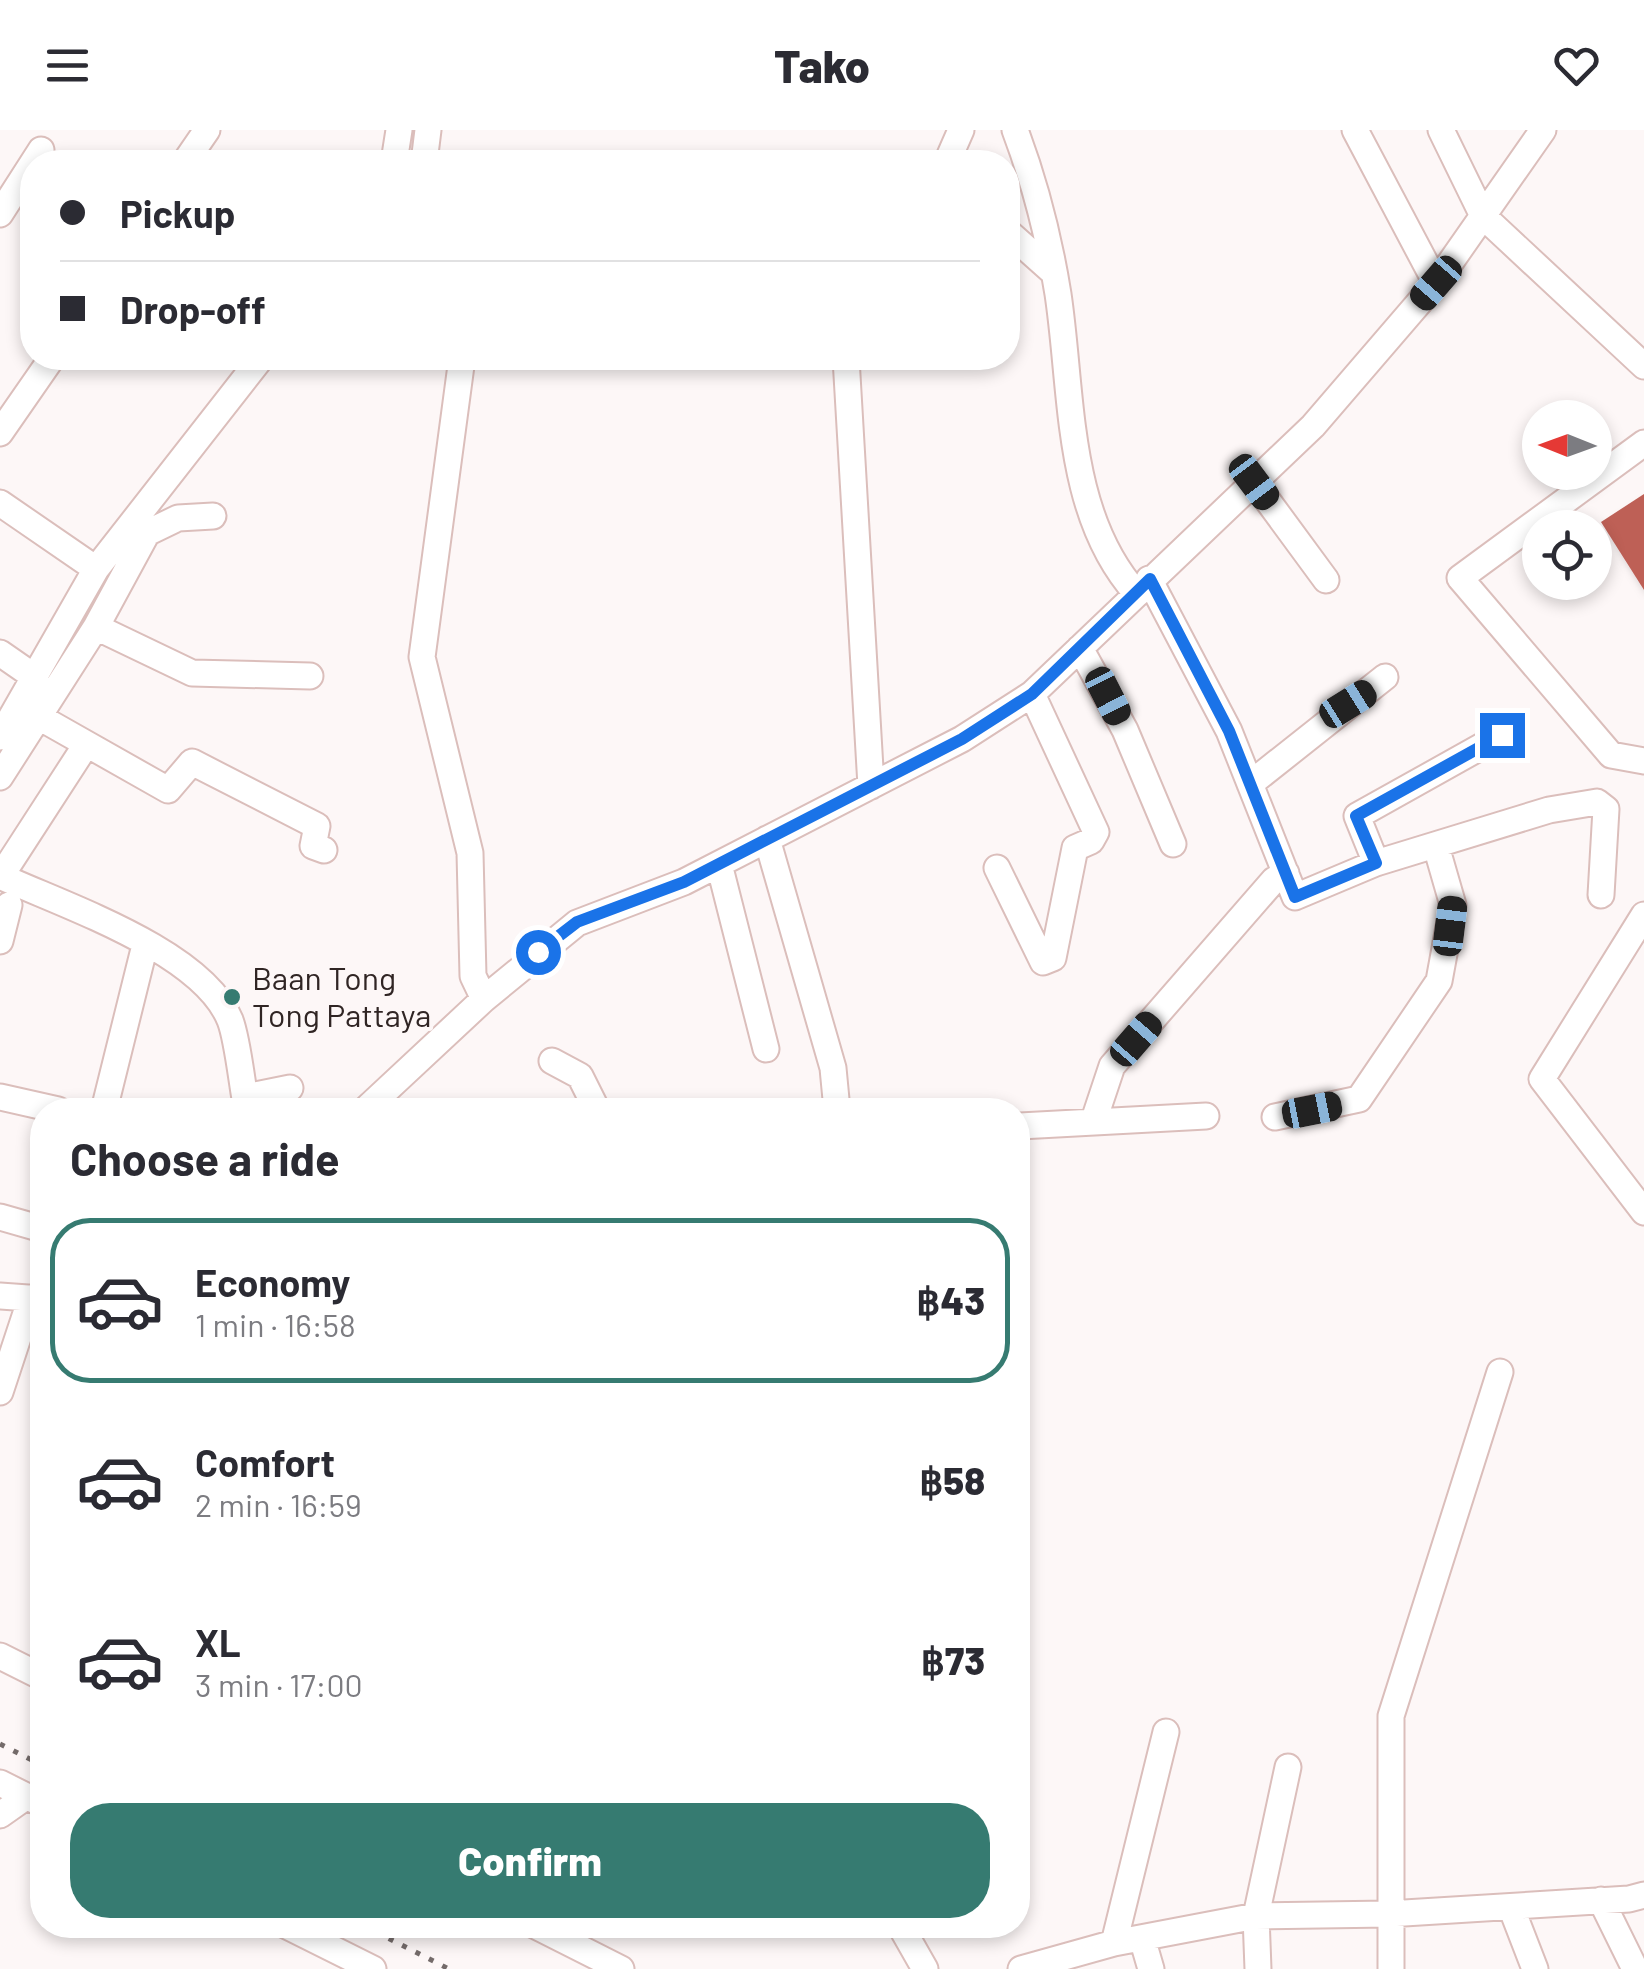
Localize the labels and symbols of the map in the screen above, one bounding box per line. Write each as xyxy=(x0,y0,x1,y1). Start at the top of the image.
car xyxy=(1405,251,1467,315)
north arrow xyxy=(1522,400,1612,490)
car xyxy=(1224,449,1284,515)
car xyxy=(1081,662,1135,730)
car xyxy=(1315,675,1381,733)
route end xyxy=(1480,713,1525,758)
car xyxy=(1431,894,1469,958)
route start xyxy=(516,930,561,975)
place label: Baan Tong Tong Pattaya xyxy=(252,958,431,1033)
marker: Baan Tong Tong Pattaya xyxy=(221,986,243,1008)
car xyxy=(1105,1007,1167,1071)
car xyxy=(1280,1090,1344,1130)

